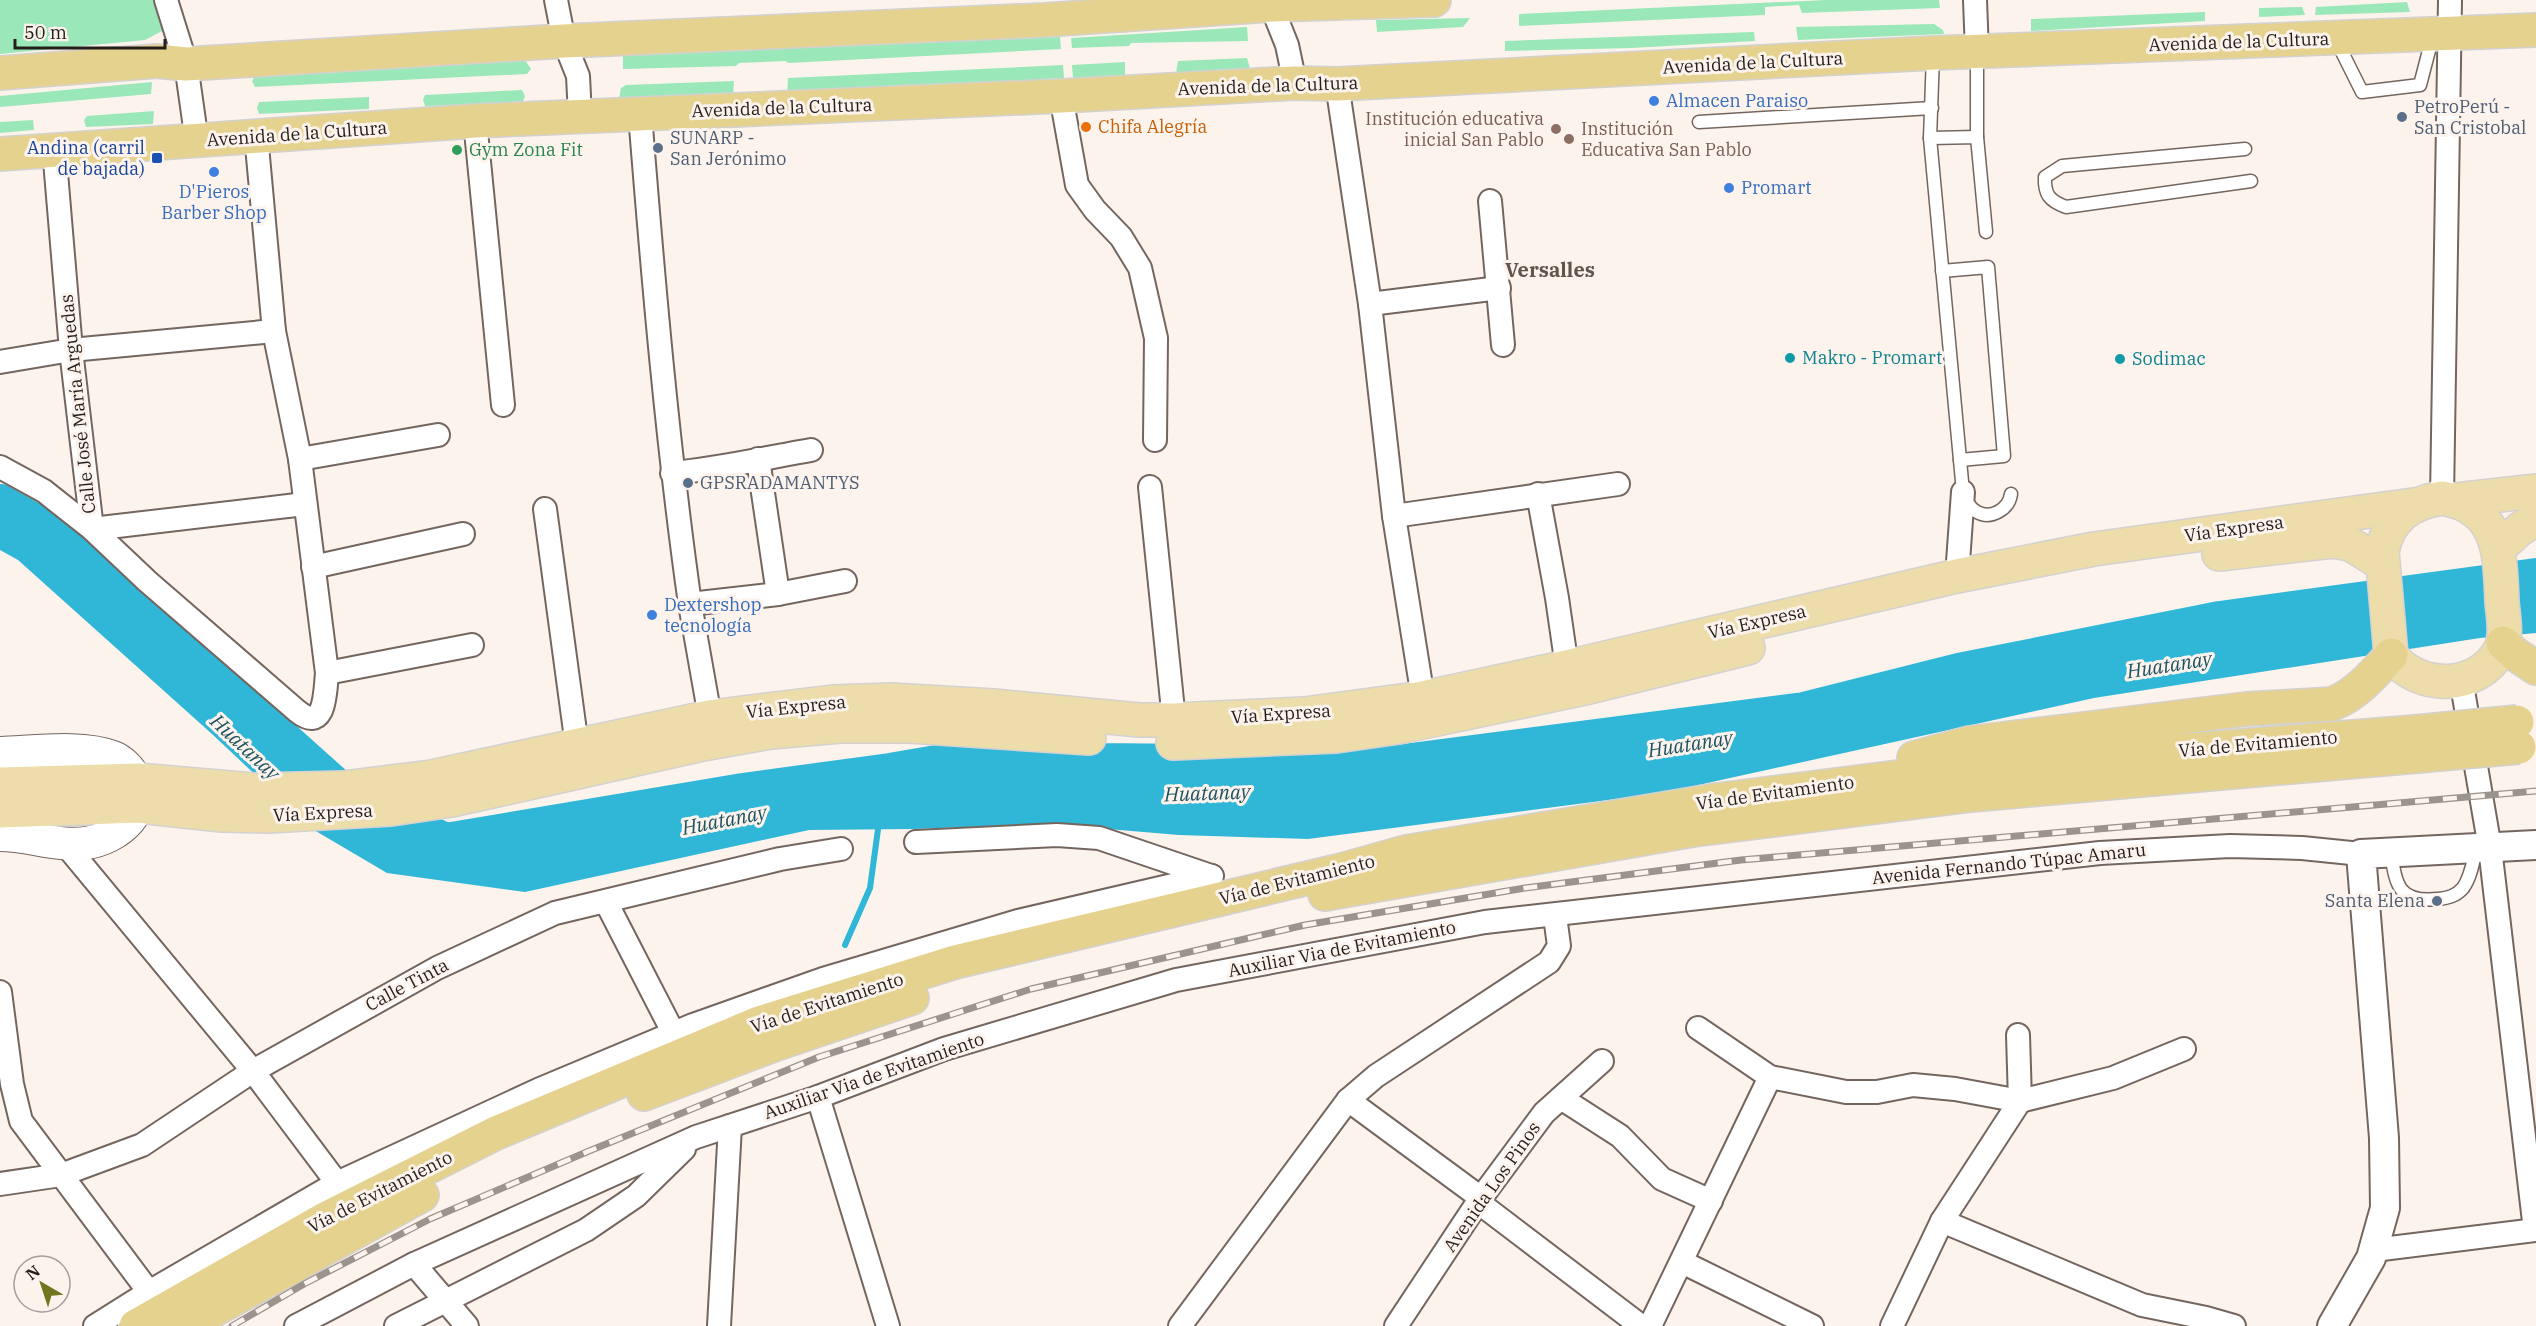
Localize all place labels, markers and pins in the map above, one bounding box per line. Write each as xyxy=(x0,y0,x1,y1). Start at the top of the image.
place label: Almacen Paraiso xyxy=(1666,89,1808,112)
marker: Almacen Paraiso xyxy=(1647,94,1661,108)
place label: PetroPerú - San Cristobal xyxy=(2414,95,2526,139)
place label: Institución educativa inicial San Pablo xyxy=(1365,107,1544,151)
marker: PetroPerú - San Cristobal xyxy=(2395,110,2409,124)
place label: Chifa Alegría xyxy=(1098,115,1207,138)
place label: Institución Educativa San Pablo xyxy=(1581,117,1752,161)
marker: Chifa Alegría xyxy=(1079,120,1093,134)
marker: Institución educativa inicial San Pablo xyxy=(1549,122,1563,136)
place label: SUNARP - San Jerónimo xyxy=(670,126,786,170)
marker: Institución Educativa San Pablo xyxy=(1562,132,1576,146)
place label: Andina (carril de bajada) xyxy=(27,136,145,180)
place label: Gym Zona Fit xyxy=(469,138,583,161)
marker: SUNARP - San Jerónimo xyxy=(651,141,665,155)
marker: Gym Zona Fit xyxy=(450,143,464,157)
marker: Andina (carril de bajada) xyxy=(150,151,164,165)
marker: D'Pieros Barber Shop xyxy=(207,165,221,179)
place label: Promart xyxy=(1741,176,1812,199)
place label: D'Pieros Barber Shop xyxy=(161,180,267,224)
marker: Promart xyxy=(1722,181,1736,195)
place label: Makro - Promart xyxy=(1802,346,1942,369)
place label: Sodimac xyxy=(2132,347,2206,370)
marker: Makro - Promart xyxy=(1783,351,1797,365)
marker: Sodimac xyxy=(2113,352,2127,366)
place label: GPSRADAMANTYS xyxy=(700,471,860,494)
marker: GPSRADAMANTYS xyxy=(681,476,695,490)
place label: Dextershop tecnología xyxy=(664,593,761,637)
marker: Dextershop tecnología xyxy=(645,608,659,622)
place label: Santa Elena xyxy=(2325,889,2425,912)
marker: Santa Elena xyxy=(2430,894,2444,908)

